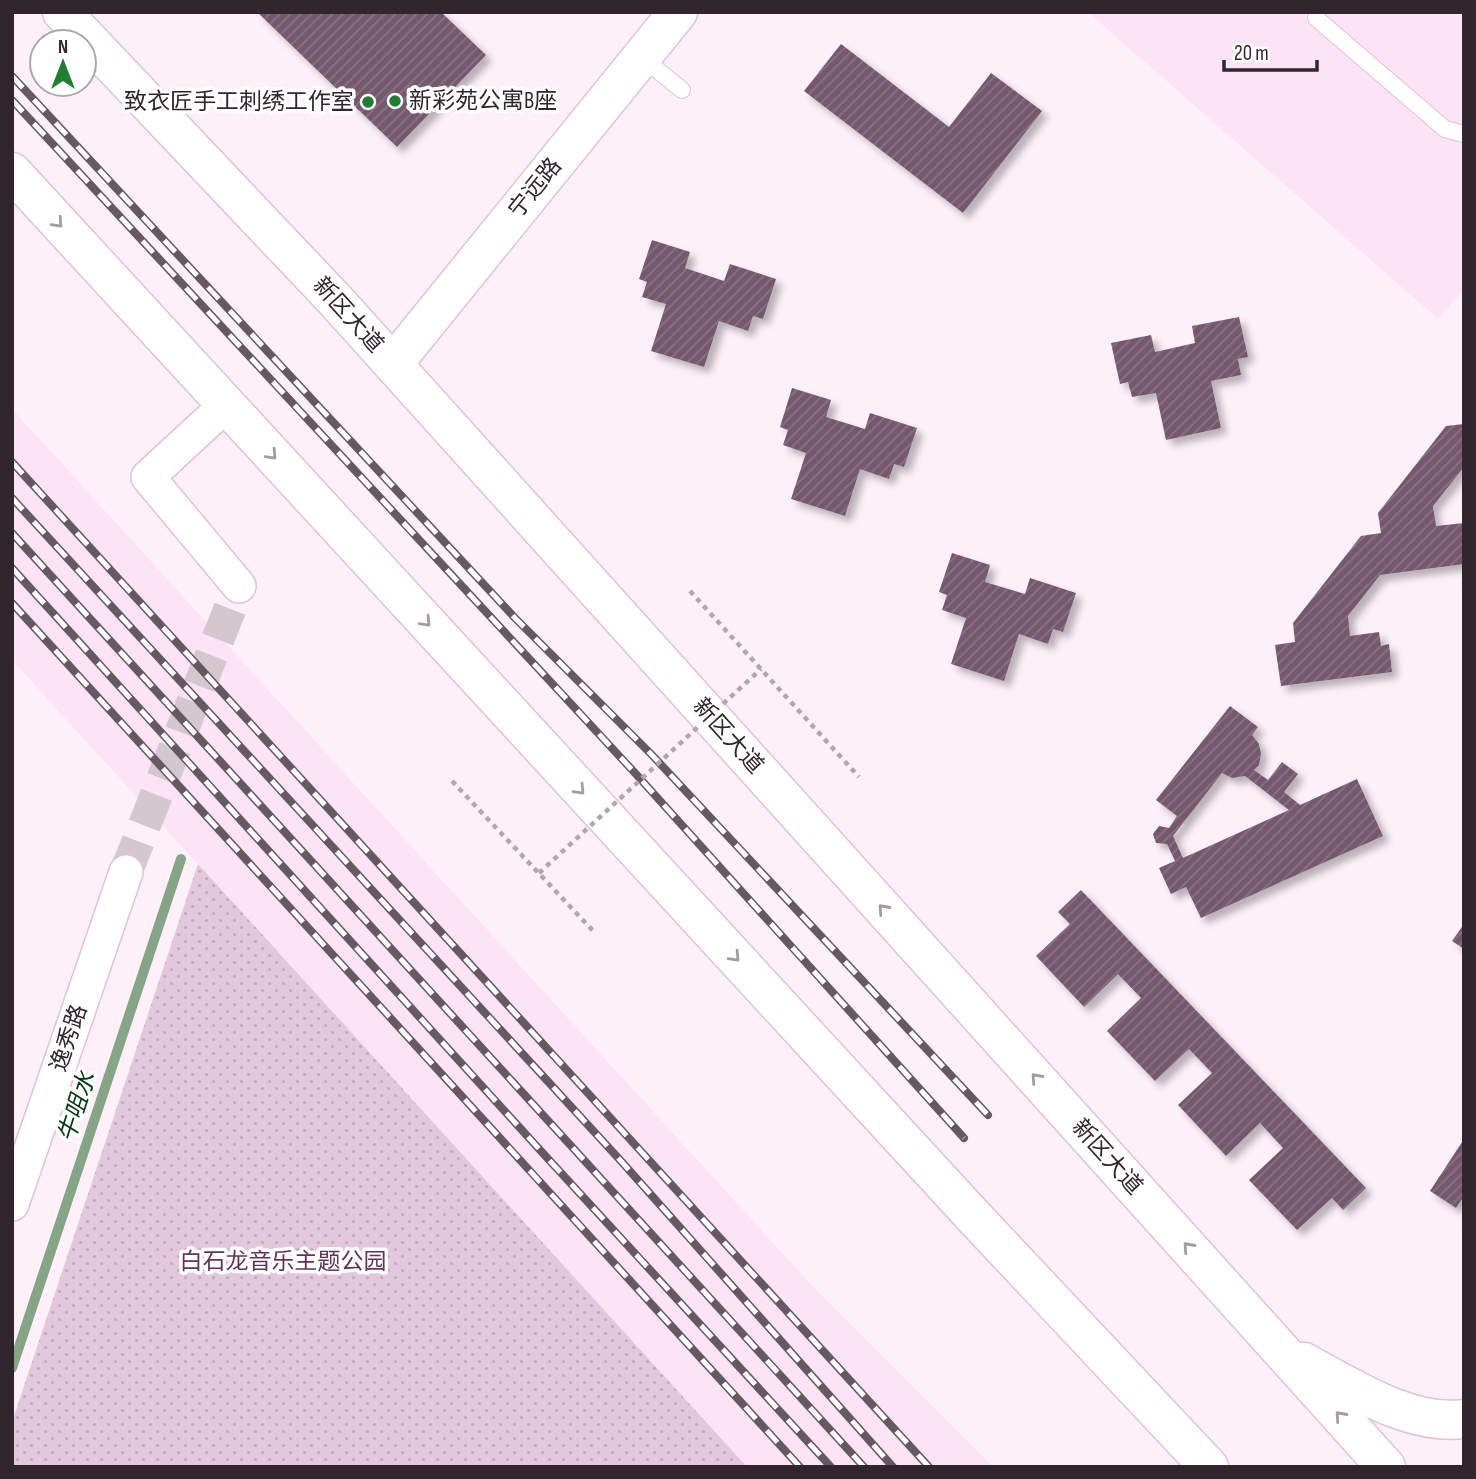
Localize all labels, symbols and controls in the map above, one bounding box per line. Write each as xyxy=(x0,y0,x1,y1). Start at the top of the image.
north arrow xyxy=(28,28,98,98)
scale bar xyxy=(1224,28,1317,72)
text: N xyxy=(58,36,68,59)
text: 20 m xyxy=(1234,41,1269,66)
place label: 新彩苑公寓B座 xyxy=(409,87,557,115)
place label: 致衣匠手工刺绣工作室 xyxy=(124,88,354,116)
marker: 新彩苑公寓B座 xyxy=(387,93,403,109)
marker: 致衣匠手工刺绣工作室 xyxy=(360,94,376,110)
street label: 宁远路 xyxy=(502,152,568,224)
one-way arrow xyxy=(50,215,63,228)
street label: 新区大道 xyxy=(307,271,389,359)
one-way arrow xyxy=(264,447,276,460)
one-way arrow xyxy=(418,614,430,627)
street label: 新区大道 xyxy=(687,692,769,780)
one-way arrow xyxy=(572,782,585,795)
one-way arrow xyxy=(879,904,892,917)
one-way arrow xyxy=(726,949,739,962)
street label: 逸秀路 xyxy=(45,1001,93,1075)
water label: 牛咀水 xyxy=(52,1067,102,1146)
one-way arrow xyxy=(1032,1073,1044,1086)
street label: 新区大道 xyxy=(1066,1113,1148,1201)
one-way arrow xyxy=(1184,1242,1196,1255)
park label: 白石龙音乐主题公园 xyxy=(180,1248,387,1276)
one-way arrow xyxy=(1336,1411,1348,1424)

